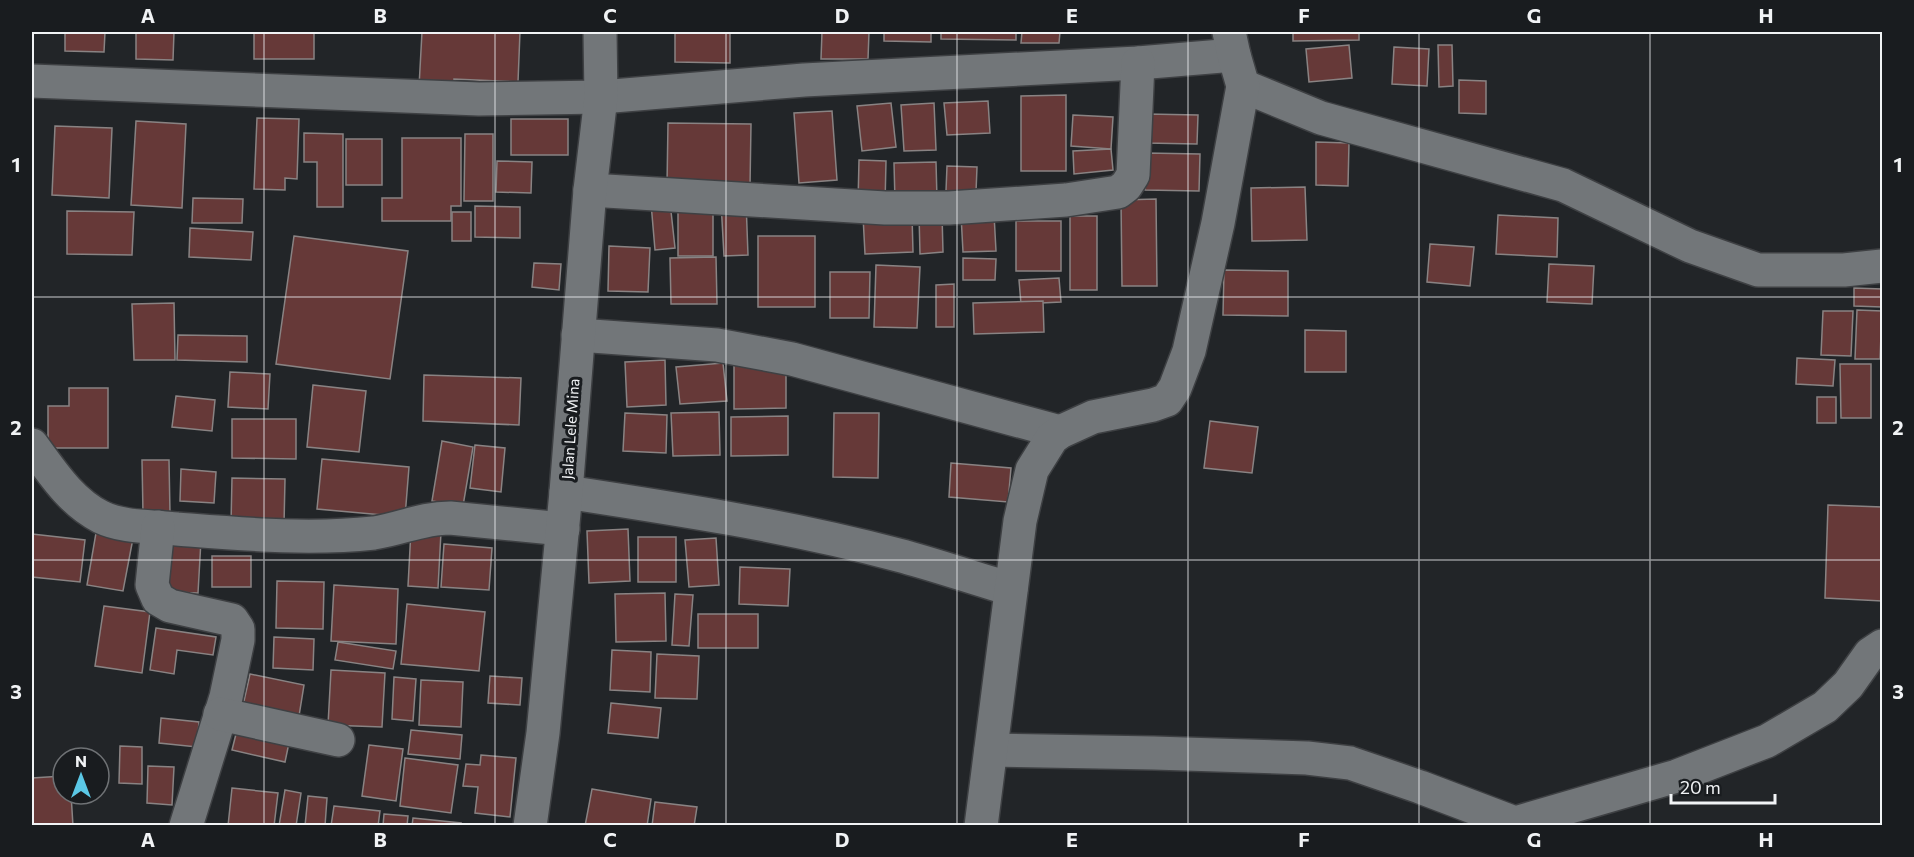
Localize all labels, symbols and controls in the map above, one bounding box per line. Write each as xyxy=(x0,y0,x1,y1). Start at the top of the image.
text: A xyxy=(141,3,155,27)
text: B xyxy=(373,3,387,27)
text: C xyxy=(603,3,617,27)
text: D xyxy=(835,3,849,27)
text: E xyxy=(1066,3,1078,27)
text: F xyxy=(1298,3,1310,27)
text: G xyxy=(1527,3,1541,27)
text: H xyxy=(1759,3,1774,27)
text: 1 xyxy=(11,152,21,176)
text: 1 xyxy=(1893,152,1903,176)
street label: Jalan Lele Mina xyxy=(557,378,583,480)
text: 2 xyxy=(10,415,22,439)
text: 2 xyxy=(1892,415,1904,439)
text: 3 xyxy=(10,679,22,703)
text: 3 xyxy=(1892,679,1904,703)
north arrow xyxy=(51,746,111,806)
text: N xyxy=(75,751,87,770)
scale bar xyxy=(1671,767,1774,805)
text: 20 m xyxy=(1680,776,1721,798)
text: A xyxy=(141,827,155,851)
text: B xyxy=(373,827,387,851)
text: C xyxy=(603,827,617,851)
text: D xyxy=(835,827,849,851)
text: E xyxy=(1066,827,1078,851)
text: F xyxy=(1298,827,1310,851)
text: G xyxy=(1527,827,1541,851)
text: H xyxy=(1759,827,1774,851)

